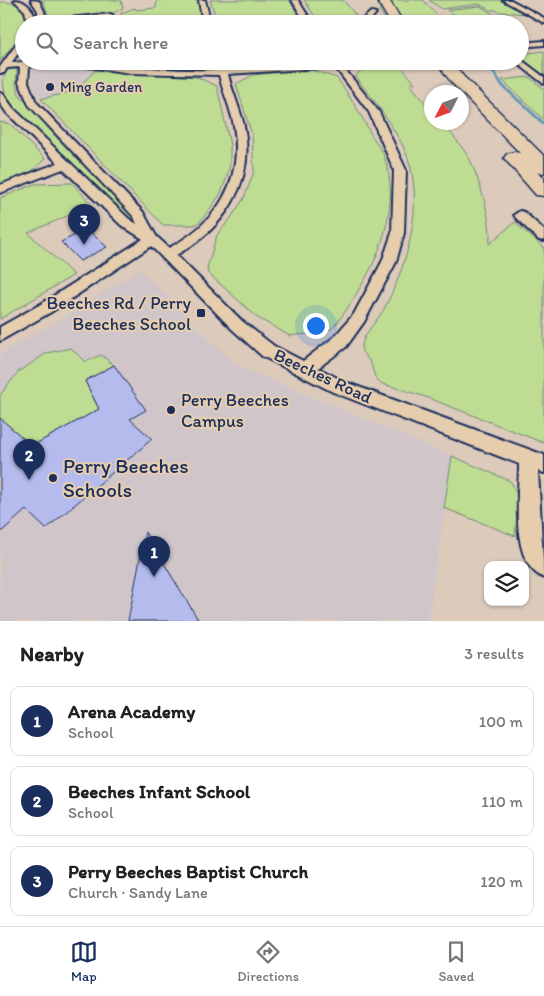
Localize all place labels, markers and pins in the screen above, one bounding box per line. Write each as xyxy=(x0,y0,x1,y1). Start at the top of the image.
place label: Ming Garden xyxy=(60,78,142,96)
marker: Ming Garden xyxy=(44,81,56,93)
pin: 3 xyxy=(68,204,100,245)
place label: Beeches Rd / Perry Beeches School xyxy=(47,292,191,335)
marker: Beeches Rd / Perry Beeches School xyxy=(195,307,207,319)
place label: Perry Beeches Campus xyxy=(181,389,289,432)
marker: Perry Beeches Campus xyxy=(165,404,177,416)
pin: 2 xyxy=(13,439,45,480)
place label: Perry Beeches Schools xyxy=(63,453,189,502)
marker: Perry Beeches Schools xyxy=(47,472,59,484)
pin: 1 xyxy=(138,536,170,577)

